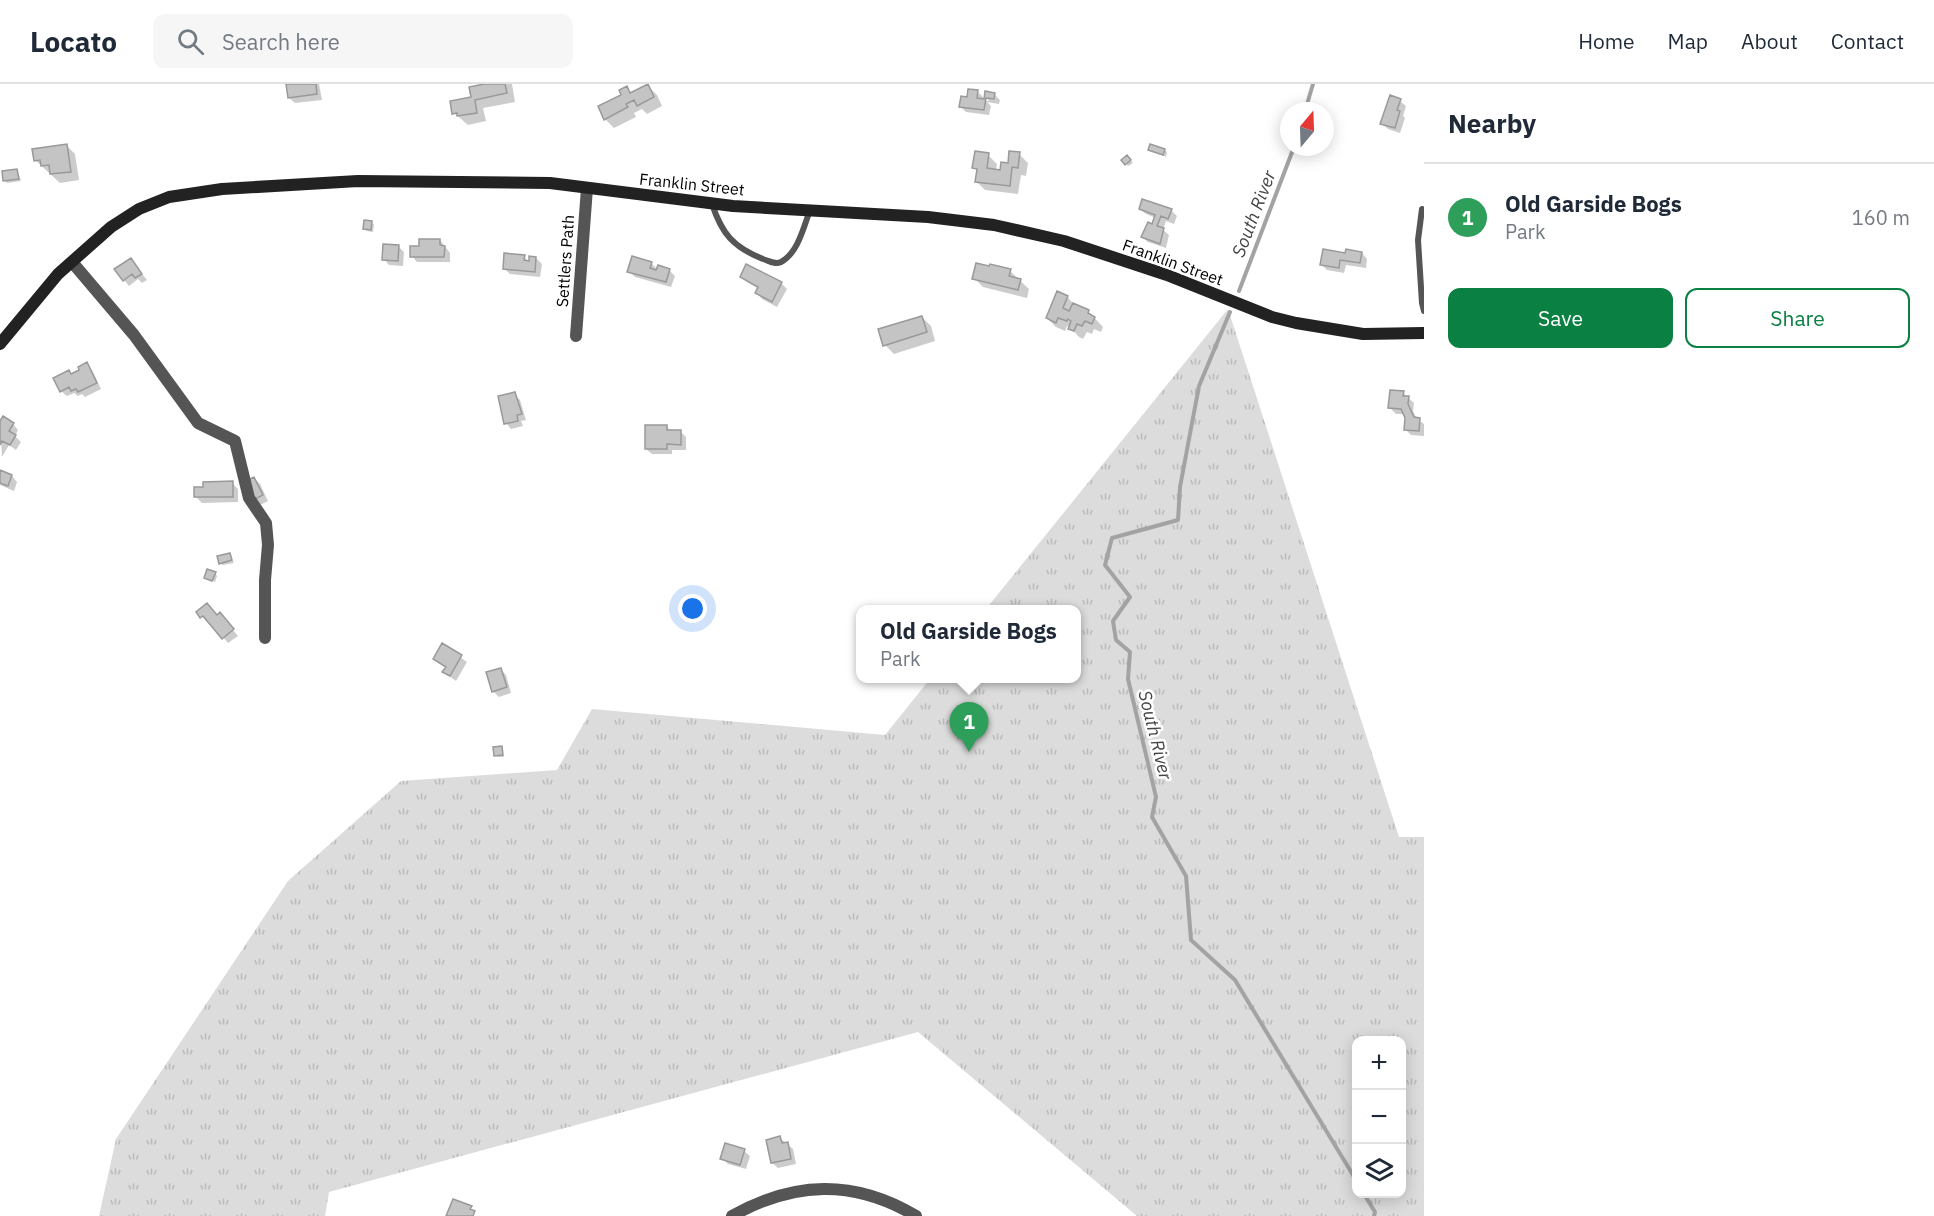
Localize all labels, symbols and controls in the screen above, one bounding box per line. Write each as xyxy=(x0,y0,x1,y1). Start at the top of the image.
search box xyxy=(153,14,573,68)
text: Locato xyxy=(30,23,117,60)
icon: search xyxy=(174,25,207,58)
text: Search here xyxy=(222,27,340,56)
text: Home xyxy=(1578,27,1635,55)
text: Map xyxy=(1668,27,1708,55)
text: About xyxy=(1741,27,1798,55)
text: Contact xyxy=(1831,27,1904,55)
north arrow xyxy=(1280,102,1334,156)
text: Nearby xyxy=(1448,106,1536,140)
water label: South River xyxy=(1227,167,1281,260)
street label: Franklin Street xyxy=(638,169,746,199)
text: Old Garside Bogs xyxy=(1505,189,1682,218)
text: 1 xyxy=(1462,204,1474,231)
text: 160 m xyxy=(1852,204,1910,231)
street label: Settlers Path xyxy=(552,214,578,308)
text: Park xyxy=(1505,218,1545,245)
street label: Franklin Street xyxy=(1120,235,1226,289)
button: Save xyxy=(1448,288,1673,348)
button: Share xyxy=(1685,288,1910,348)
your location xyxy=(678,594,707,623)
popup xyxy=(856,605,1081,683)
text: Old Garside Bogs xyxy=(880,616,1057,645)
text: Park xyxy=(880,645,921,672)
water label: South River xyxy=(1133,688,1178,782)
pin: 1 xyxy=(950,702,988,752)
map controls xyxy=(1352,1036,1406,1198)
button: + xyxy=(1352,1036,1406,1090)
button: − xyxy=(1352,1090,1406,1144)
button: layers xyxy=(1352,1144,1406,1198)

